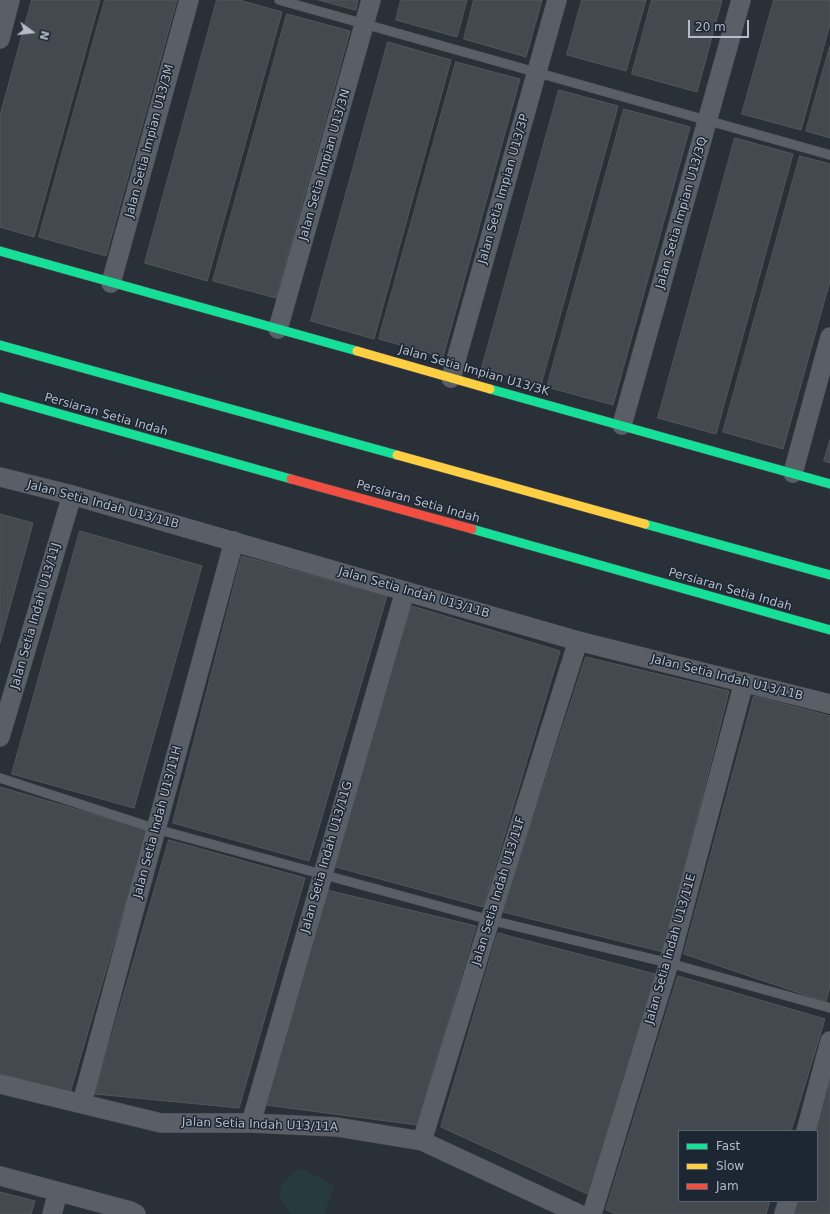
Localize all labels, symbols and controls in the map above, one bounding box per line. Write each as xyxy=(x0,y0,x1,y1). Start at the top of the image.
north arrow xyxy=(12,12,52,52)
scale bar xyxy=(690,12,751,38)
text: 20 m xyxy=(695,20,726,34)
text: N xyxy=(37,29,52,41)
street label: Jalan Setia Impian U13/3M xyxy=(123,63,177,219)
street label: Jalan Setia Impian U13/3N xyxy=(296,88,354,242)
street label: Jalan Setia Impian U13/3P xyxy=(476,112,532,266)
street label: Jalan Setia Impian U13/3Q xyxy=(653,135,711,291)
street label: Jalan Setia Impian U13/3K xyxy=(397,343,551,399)
street label: Persiaran Setia Indah xyxy=(43,390,169,440)
street label: Persiaran Setia Indah xyxy=(355,477,481,527)
street label: Jalan Setia Indah U13/11B xyxy=(26,478,180,532)
street label: Jalan Setia Indah U13/11J xyxy=(8,541,64,691)
street label: Jalan Setia Indah U13/11B xyxy=(337,565,491,621)
street label: Persiaran Setia Indah xyxy=(667,565,793,615)
street label: Jalan Setia Indah U13/11B xyxy=(649,652,805,704)
street label: Jalan Setia Indah U13/11H xyxy=(131,744,185,900)
street label: Jalan Setia Indah U13/11G xyxy=(298,779,356,935)
street label: Jalan Setia Indah U13/11F xyxy=(469,815,529,967)
street label: Jalan Setia Indah U13/11E xyxy=(643,872,699,1026)
street label: Jalan Setia Indah U13/11A xyxy=(182,1115,338,1135)
legend xyxy=(678,1130,818,1202)
text: Fast xyxy=(716,1139,740,1153)
text: Slow xyxy=(716,1159,744,1173)
text: Jam xyxy=(716,1179,739,1193)

